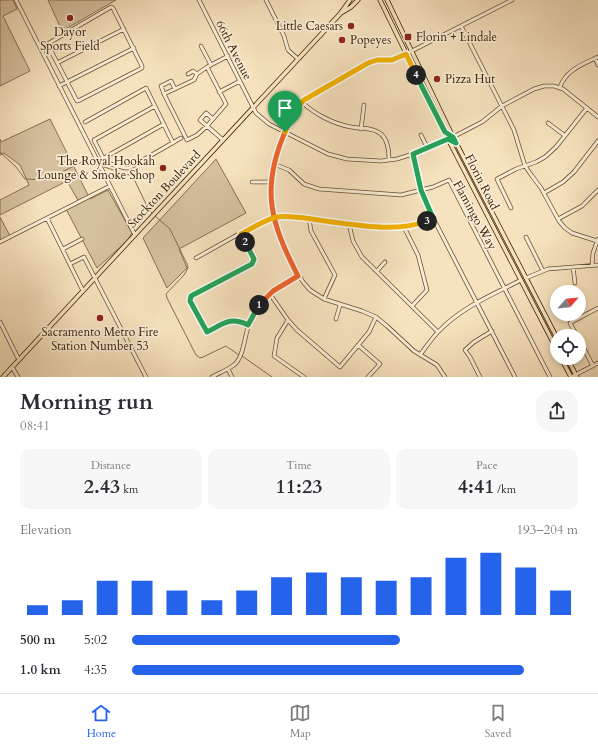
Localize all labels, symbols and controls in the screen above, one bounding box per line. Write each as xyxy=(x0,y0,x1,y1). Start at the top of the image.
marker: Dayor Sports Field xyxy=(65,13,75,23)
street label: 66th Avenue xyxy=(212,17,256,83)
place label: Little Caesars xyxy=(276,18,343,34)
marker: Little Caesars xyxy=(346,21,356,31)
place label: Dayor Sports Field xyxy=(40,24,100,54)
place label: Florin + Lindale xyxy=(416,29,497,45)
place label: Popeyes xyxy=(350,32,391,48)
marker: Florin + Lindale xyxy=(403,32,413,42)
marker: Popeyes xyxy=(337,35,347,45)
pin: 4 xyxy=(406,65,426,85)
text: 4 xyxy=(413,67,419,82)
place label: Pizza Hut xyxy=(445,71,495,87)
marker: Pizza Hut xyxy=(432,74,442,84)
pin xyxy=(268,91,302,132)
icon: arrive xyxy=(274,97,296,119)
street label: Stockton Boulevard xyxy=(124,146,204,231)
street label: Florin Road xyxy=(461,151,503,213)
place label: The Royal Hookah Lounge & Smoke Shop xyxy=(37,153,155,183)
marker: The Royal Hookah Lounge & Smoke Shop xyxy=(158,163,168,173)
street label: Flamingo Way xyxy=(449,178,501,253)
pin: 3 xyxy=(417,211,437,231)
text: 3 xyxy=(424,213,430,228)
pin: 2 xyxy=(235,232,255,252)
text: 2 xyxy=(242,234,248,249)
north arrow xyxy=(550,285,586,321)
map controls xyxy=(550,285,586,365)
pin: 1 xyxy=(249,295,269,315)
text: 1 xyxy=(256,297,262,312)
marker: Sacramento Metro Fire Station Number 53 xyxy=(95,313,105,323)
place label: Sacramento Metro Fire Station Number 53 xyxy=(42,324,158,354)
button: locate xyxy=(550,329,586,365)
text: Morning run xyxy=(20,387,153,417)
button: share xyxy=(536,390,578,432)
text: 08:41 xyxy=(20,417,50,435)
text: Distance xyxy=(91,458,131,473)
text: Time xyxy=(286,458,312,473)
text: Pace xyxy=(476,458,498,473)
text: 2.43 xyxy=(84,473,120,500)
text: 11:23 xyxy=(276,473,322,500)
text: 4:41 xyxy=(458,473,494,500)
text: km xyxy=(120,482,138,497)
text: /km xyxy=(494,482,516,497)
text: Elevation xyxy=(20,521,72,539)
text: 193–204 m xyxy=(516,521,578,539)
text: 500 m xyxy=(20,631,55,649)
text: 5:02 xyxy=(84,631,107,649)
text: 1.0 km xyxy=(20,661,61,679)
text: 4:35 xyxy=(84,661,107,679)
tab: Home xyxy=(87,702,116,741)
tab: Map xyxy=(289,702,311,741)
tab: Saved xyxy=(485,702,511,741)

